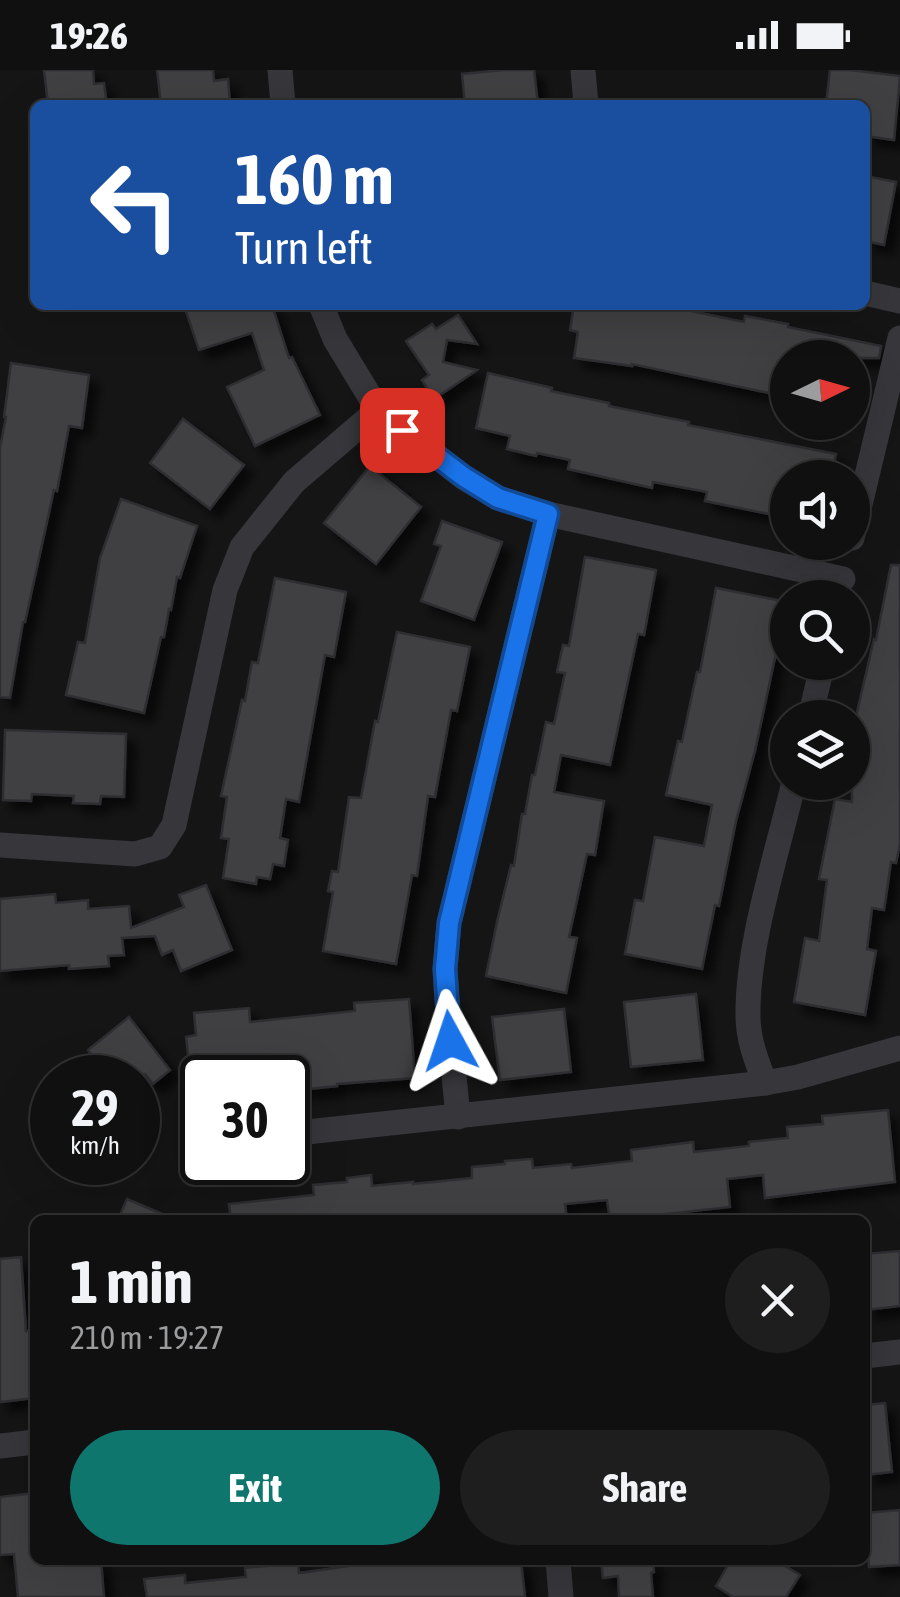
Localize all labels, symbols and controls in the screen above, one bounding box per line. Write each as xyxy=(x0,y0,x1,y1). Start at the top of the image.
text: 19:26 xyxy=(50,14,128,57)
text: 160 m xyxy=(235,139,394,219)
icon: left xyxy=(70,140,200,270)
text: Turn left xyxy=(235,222,373,274)
north arrow xyxy=(770,340,870,440)
map controls xyxy=(770,340,870,800)
pin xyxy=(360,388,445,473)
icon: arrive xyxy=(375,403,430,458)
button: sound xyxy=(770,460,870,560)
button: search xyxy=(770,580,870,680)
button: layers xyxy=(770,700,870,800)
position arrow xyxy=(398,989,502,1093)
speed limit sign: 30 xyxy=(180,1055,310,1185)
text: 29 xyxy=(71,1079,118,1137)
text: km/h xyxy=(70,1131,120,1159)
text: 1 min xyxy=(70,1247,193,1316)
button: close xyxy=(725,1248,830,1353)
text: 210 m · 19:27 xyxy=(70,1319,224,1356)
button: Exit xyxy=(70,1430,440,1545)
button: Share xyxy=(460,1430,830,1545)

